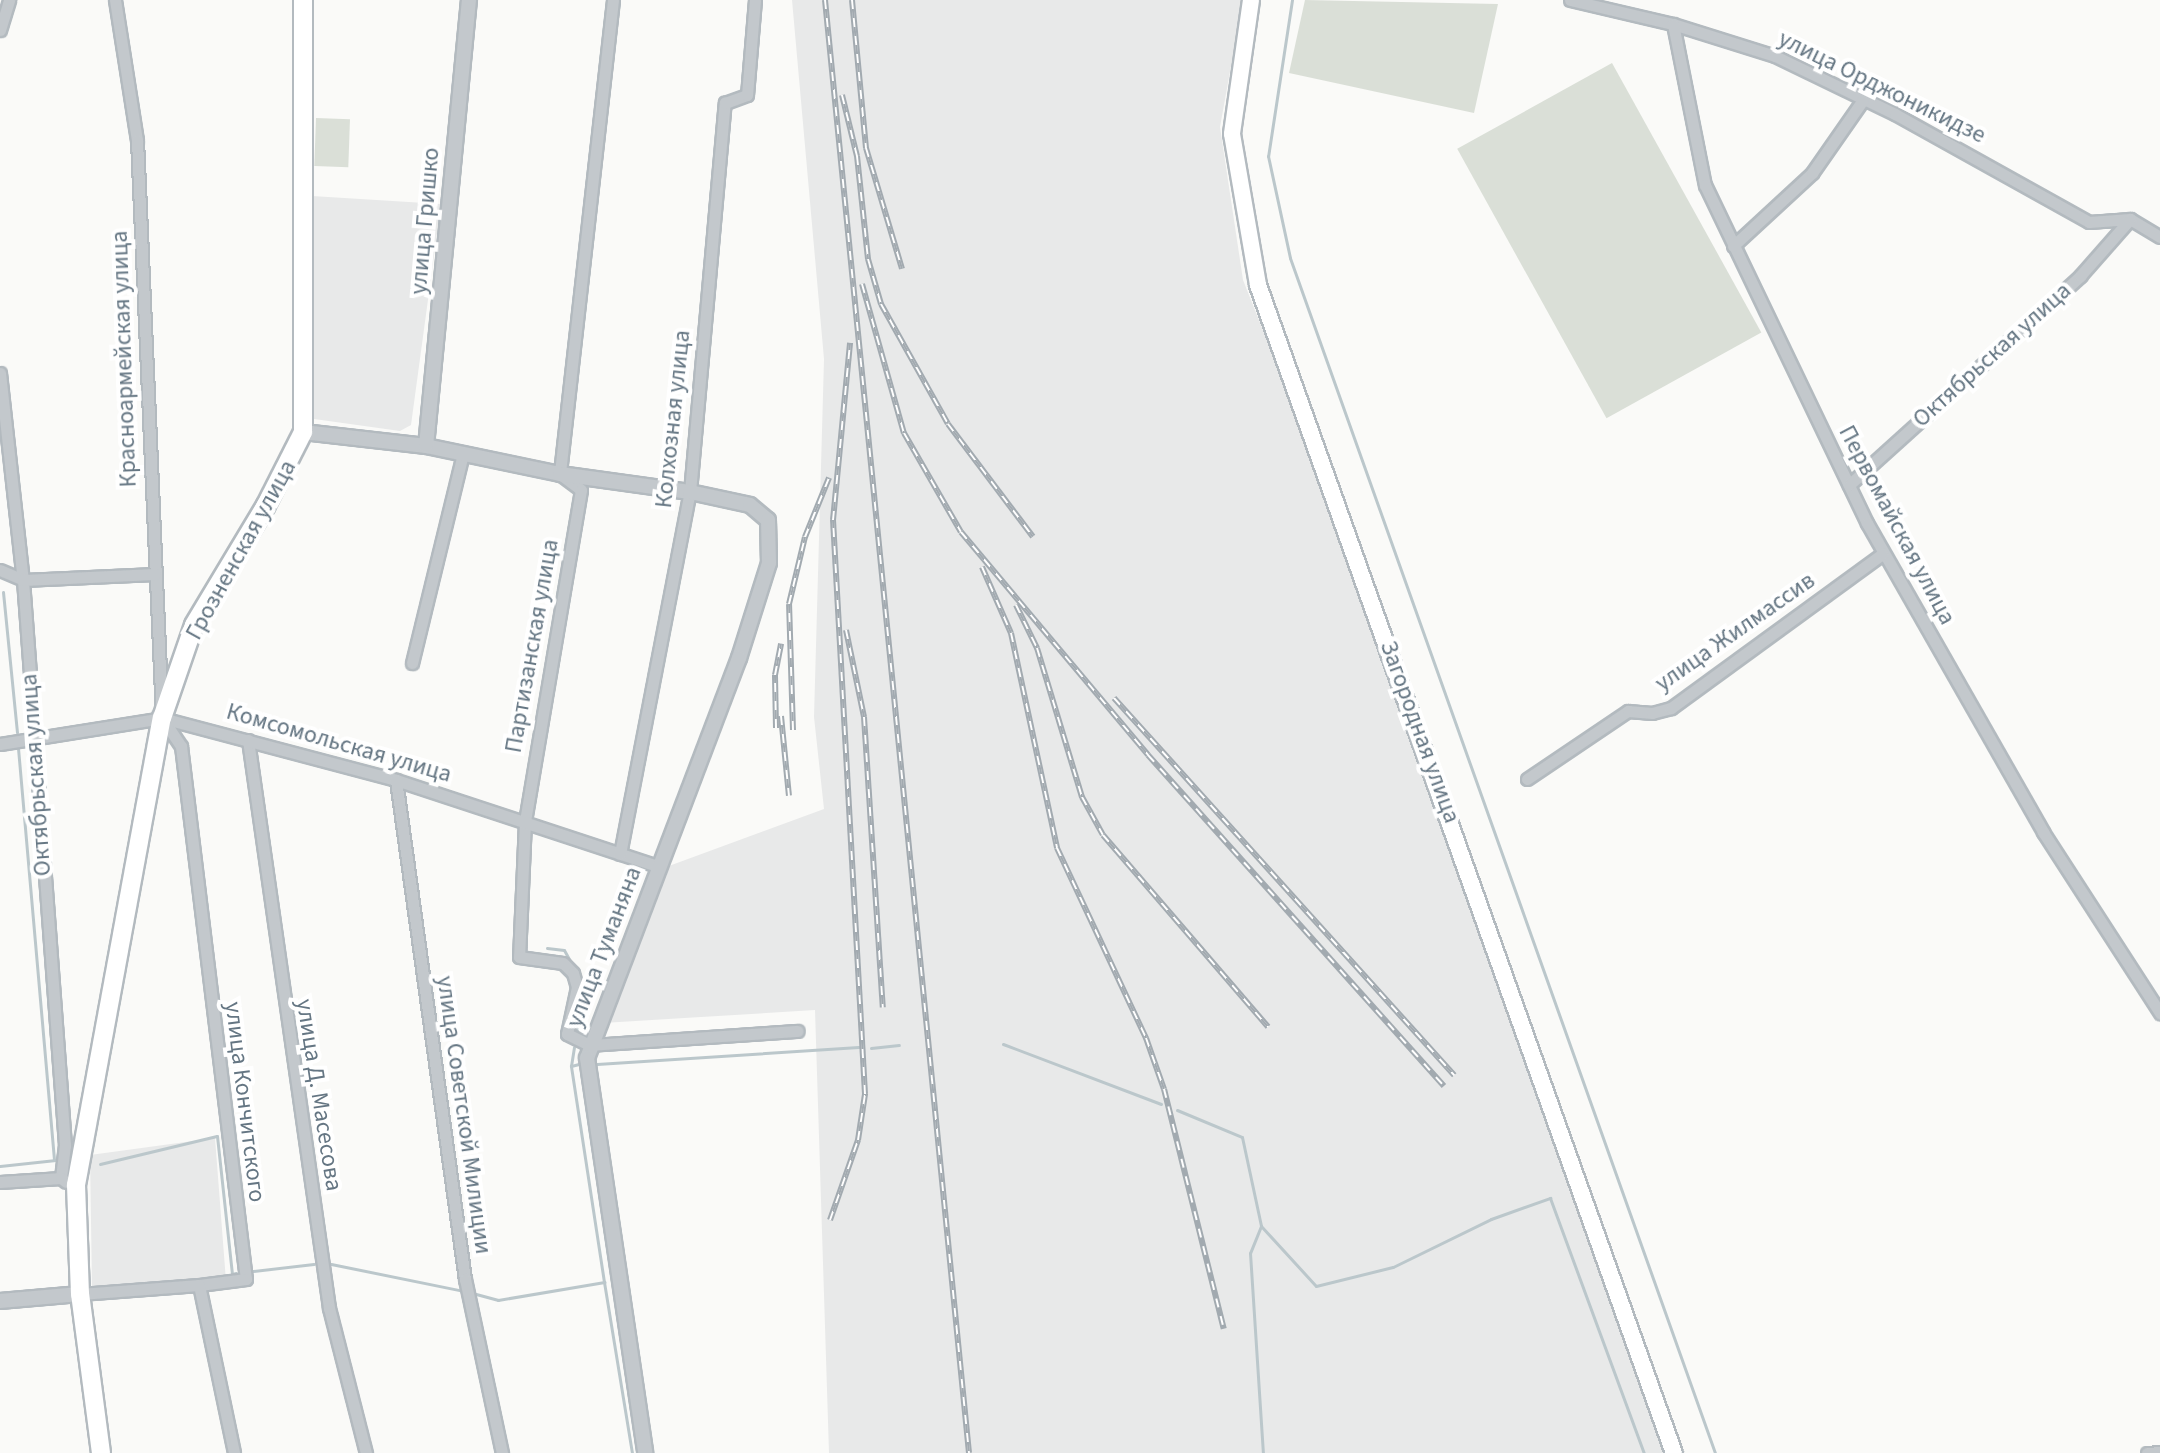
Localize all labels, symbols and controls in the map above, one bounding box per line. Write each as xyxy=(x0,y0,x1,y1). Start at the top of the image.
street label: улица Орджоникидзе xyxy=(1774,24,1990,150)
street label: улица Гришко xyxy=(404,146,446,296)
street label: Красноармейская улица xyxy=(105,230,143,488)
street label: Октябрьская улица xyxy=(1907,276,2077,434)
street label: Колхозная улица xyxy=(649,329,697,509)
street label: Первомайская улица xyxy=(1832,420,1962,630)
street label: Грозненская улица xyxy=(180,455,302,645)
street label: Партизанская улица xyxy=(499,537,565,755)
street label: улица Жилмассив xyxy=(1650,566,1820,698)
street label: Загородная улица xyxy=(1374,637,1466,827)
street label: Октябрьская улица xyxy=(15,673,57,877)
street label: Комсомольская улица xyxy=(223,697,455,789)
street label: улица Туманяна xyxy=(560,863,648,1031)
street label: улица Советской Милиции xyxy=(430,974,498,1256)
street label: улица Д. Масесова xyxy=(290,997,348,1193)
street label: улица Кончитского xyxy=(218,1000,272,1204)

